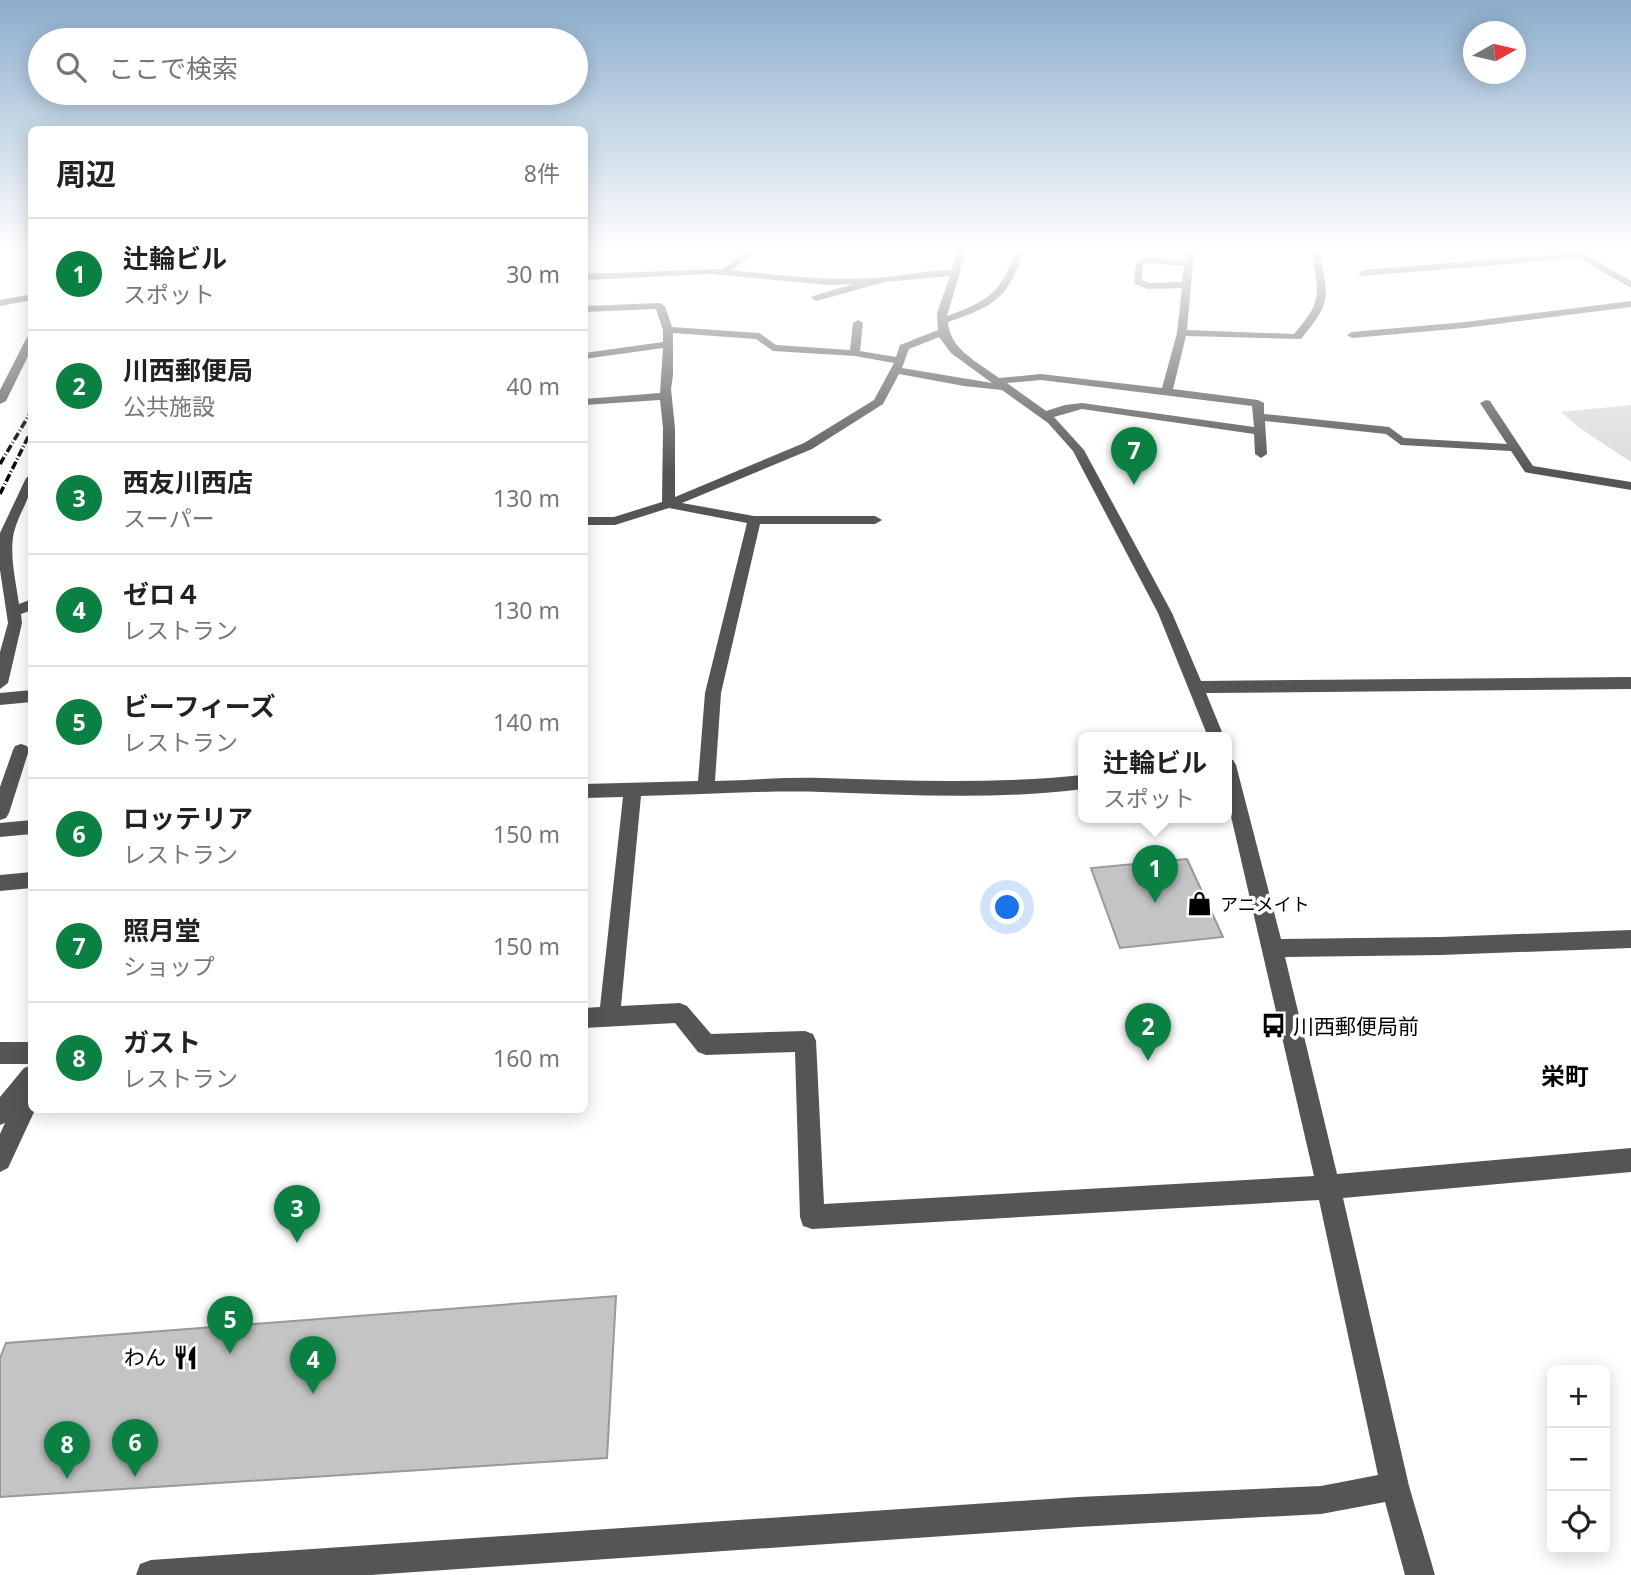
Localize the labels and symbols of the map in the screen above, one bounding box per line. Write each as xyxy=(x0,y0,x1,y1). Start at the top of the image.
north arrow xyxy=(1463,21,1526,84)
pin: 7 xyxy=(1111,427,1157,485)
pin: 1 xyxy=(1132,845,1178,903)
your location xyxy=(990,890,1024,924)
shop icon: アニメイト xyxy=(1186,890,1214,918)
place label: アニメイト xyxy=(1220,892,1310,916)
pin: 2 xyxy=(1125,1003,1171,1061)
bus stop icon: 川西郵便局前 xyxy=(1259,1012,1287,1040)
place label: 川西郵便局前 xyxy=(1293,1012,1419,1040)
district label: 栄町 xyxy=(1541,1059,1589,1092)
pin: 3 xyxy=(274,1185,320,1243)
pin: 5 xyxy=(207,1296,253,1354)
pin: 4 xyxy=(290,1336,336,1394)
place label: わん xyxy=(124,1343,166,1371)
restaurant icon: わん xyxy=(172,1343,200,1371)
pin: 6 xyxy=(112,1419,158,1477)
pin: 8 xyxy=(44,1421,90,1479)

